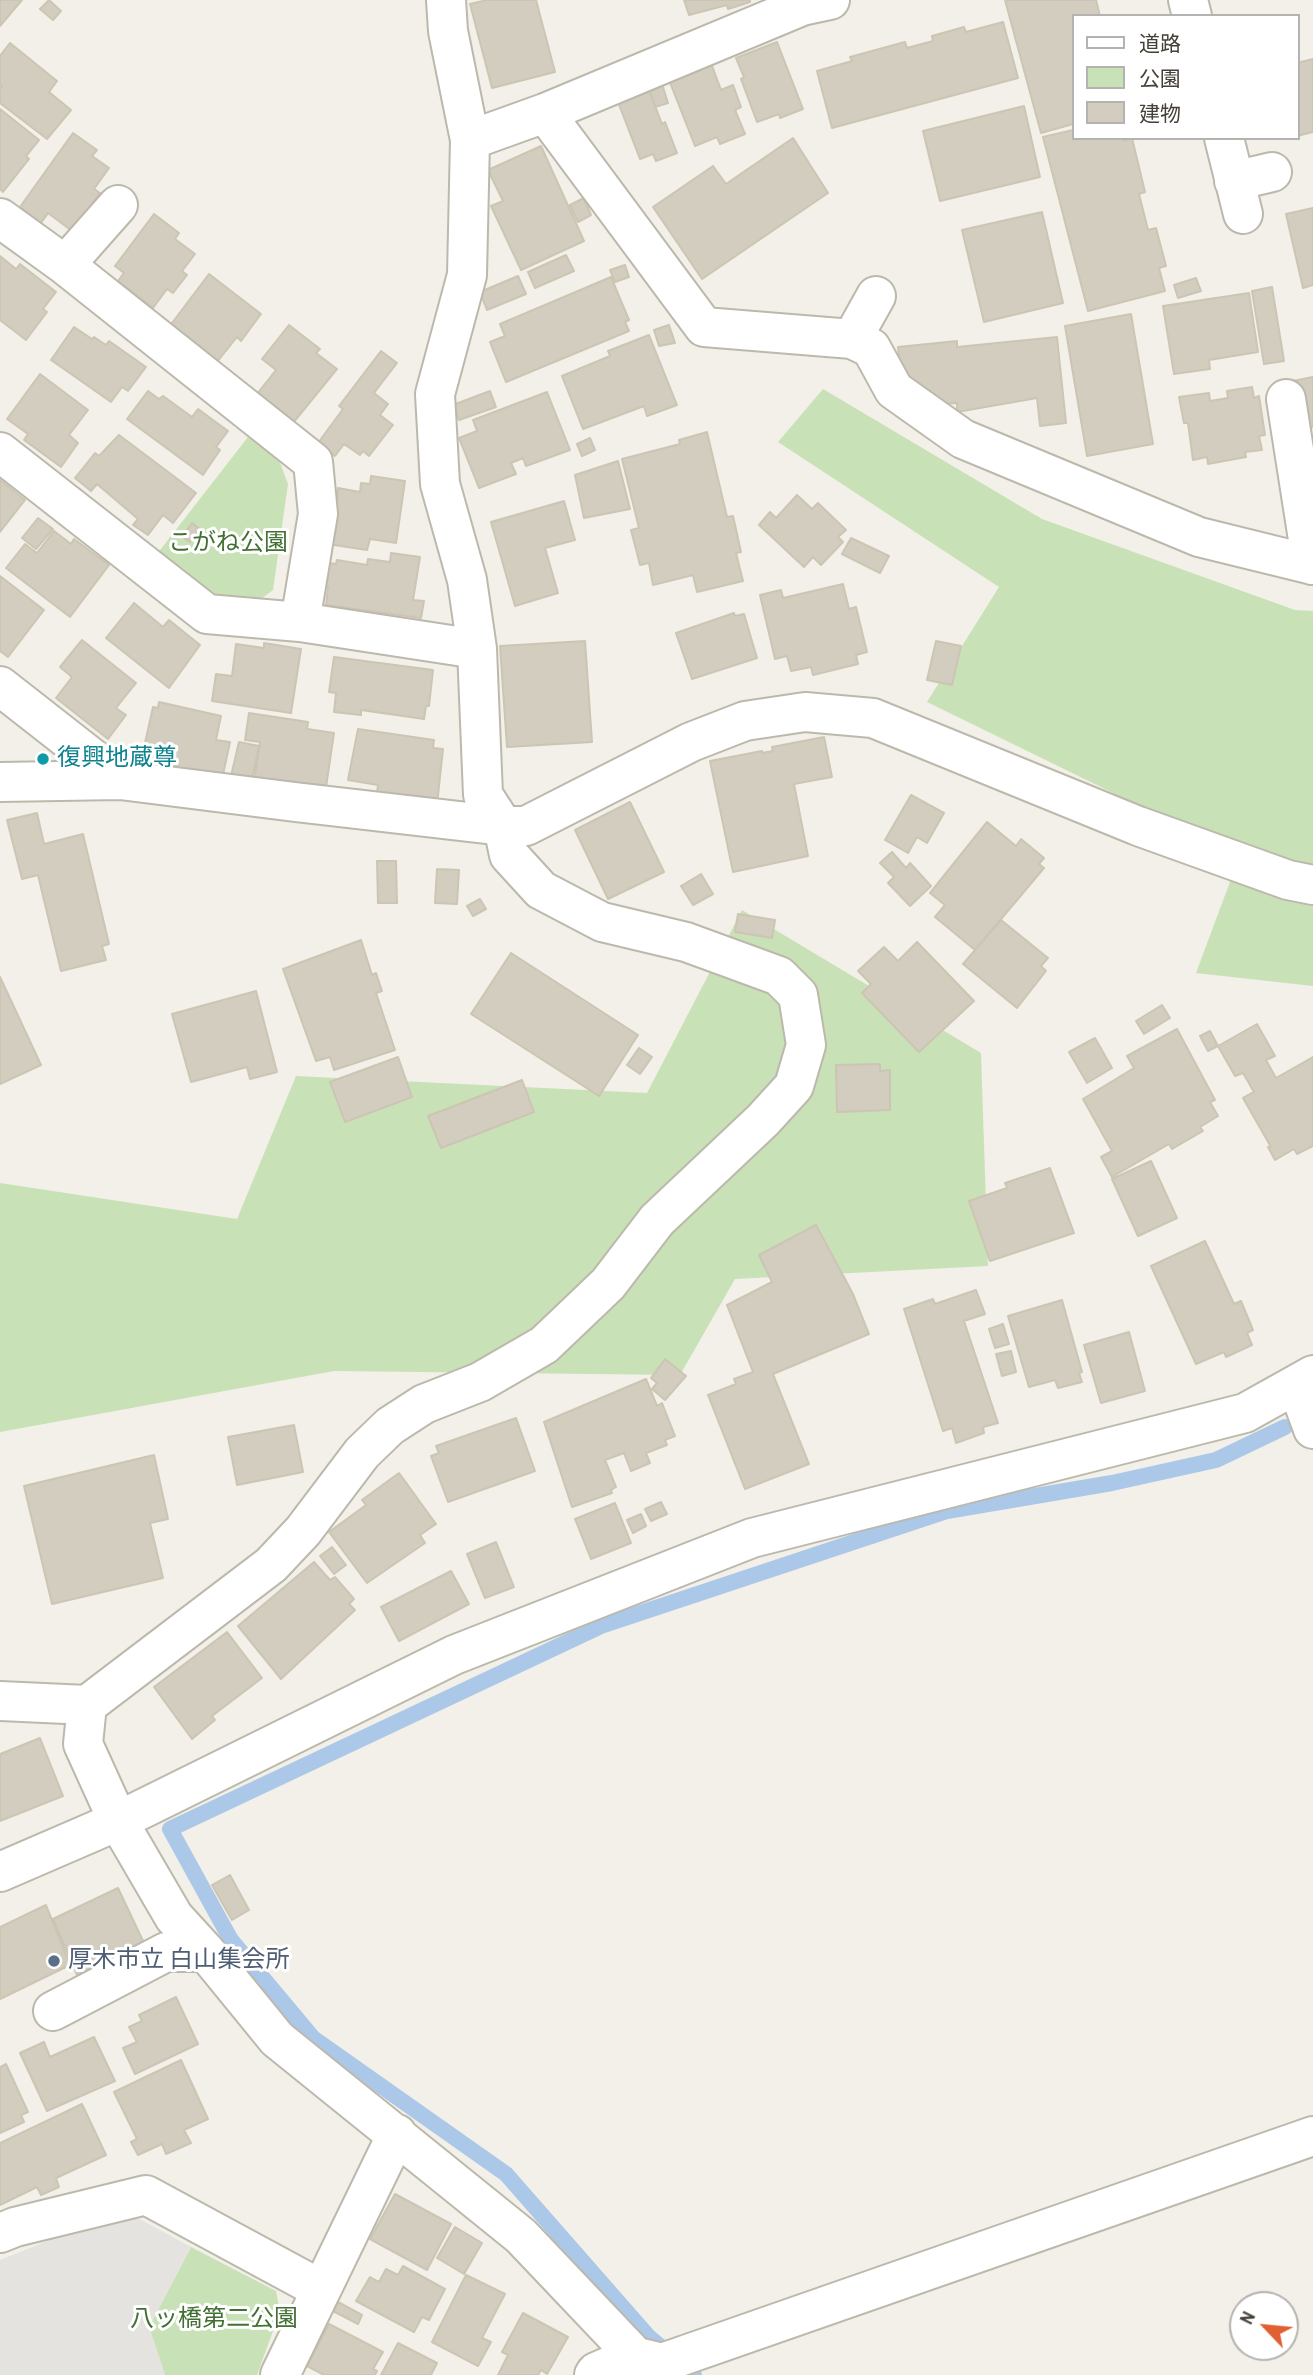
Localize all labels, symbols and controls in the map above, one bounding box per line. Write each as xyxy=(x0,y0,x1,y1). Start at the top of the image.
legend xyxy=(1072,14,1299,140)
text: 道路 xyxy=(1139,29,1181,58)
text: 公園 xyxy=(1139,64,1181,93)
text: 建物 xyxy=(1139,99,1181,128)
park label: こがね公園 xyxy=(168,530,288,558)
place label: 復興地蔵尊 xyxy=(57,745,177,773)
marker: 復興地蔵尊 xyxy=(35,751,51,767)
place label: 厚木市立 白山集会所 xyxy=(68,1947,289,1975)
marker: 厚木市立 白山集会所 xyxy=(46,1953,62,1969)
north arrow xyxy=(1229,2291,1299,2361)
park label: 八ッ橋第二公園 xyxy=(130,2306,298,2334)
text: N xyxy=(1233,2307,1261,2328)

